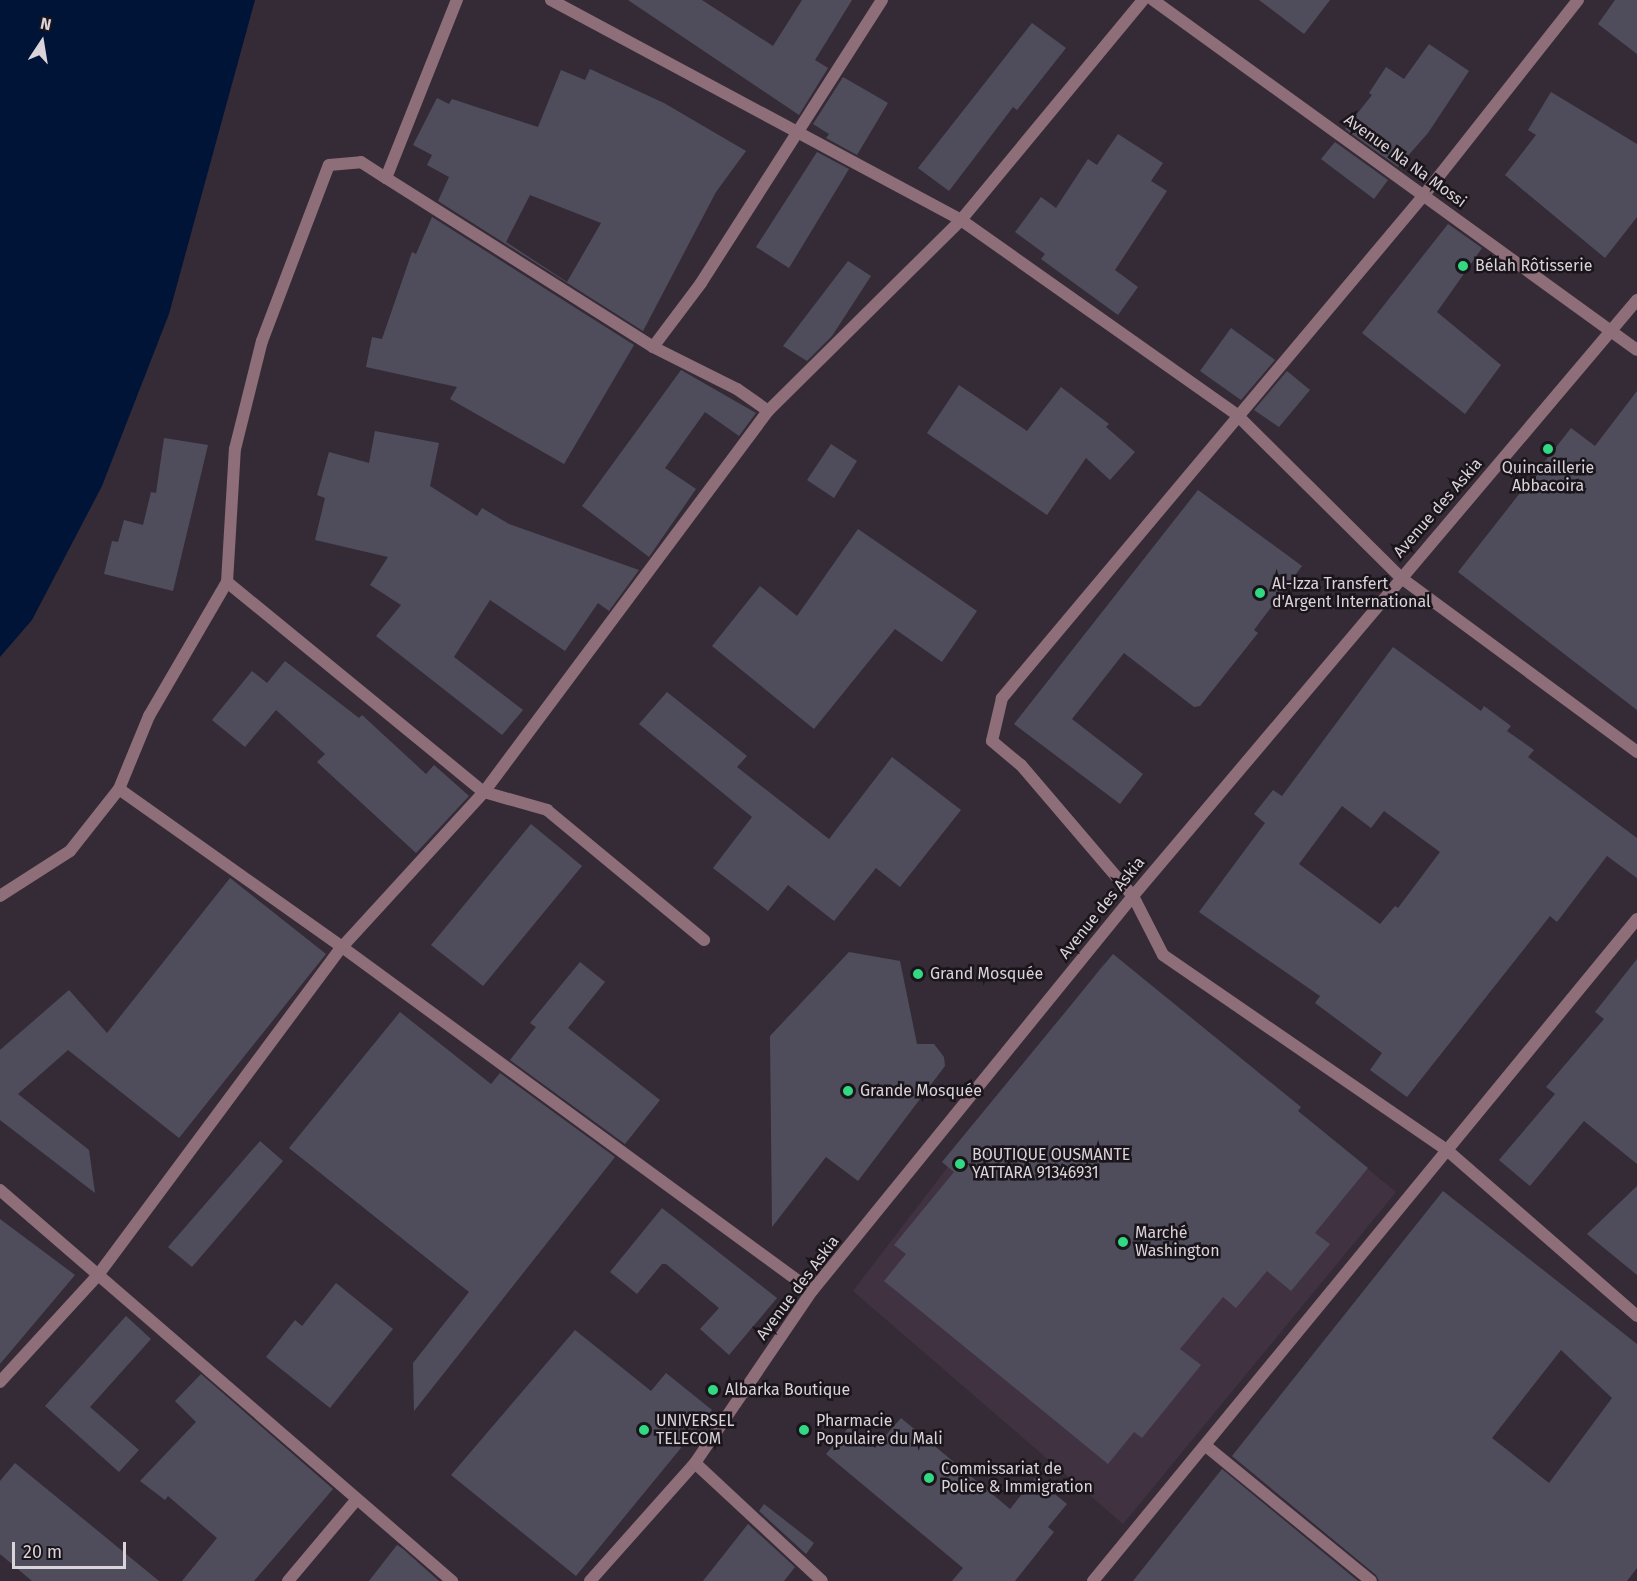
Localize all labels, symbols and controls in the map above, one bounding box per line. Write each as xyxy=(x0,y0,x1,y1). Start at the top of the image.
north arrow xyxy=(12,12,72,72)
text: N xyxy=(39,14,53,34)
street label: Avenue Na Na Mossi xyxy=(1340,110,1470,212)
place label: Bélah Rôtisserie xyxy=(1475,256,1592,276)
marker: Bélah Rôtisserie xyxy=(1456,259,1470,273)
marker: Quincaillerie Abbacoira xyxy=(1541,442,1555,456)
street label: Avenue des Askia xyxy=(1390,454,1486,562)
place label: Quincaillerie Abbacoira xyxy=(1502,458,1594,496)
place label: Al-Izza Transfert d'Argent International xyxy=(1272,574,1431,612)
marker: Al-Izza Transfert d'Argent International xyxy=(1253,586,1267,600)
street label: Avenue des Askia xyxy=(1055,853,1149,963)
place label: Grand Mosquée xyxy=(930,964,1043,984)
marker: Grand Mosquée xyxy=(911,967,925,981)
place label: Grande Mosquée xyxy=(860,1081,982,1101)
marker: Grande Mosquée xyxy=(841,1084,855,1098)
place label: BOUTIQUE OUSMANTE YATTARA 91346931 xyxy=(972,1145,1130,1183)
marker: BOUTIQUE OUSMANTE YATTARA 91346931 xyxy=(953,1157,967,1171)
place label: Marché Washington xyxy=(1135,1223,1220,1261)
street label: Avenue des Askia xyxy=(753,1232,843,1344)
marker: Marché Washington xyxy=(1116,1235,1130,1249)
place label: Albarka Boutique xyxy=(725,1380,850,1400)
marker: Albarka Boutique xyxy=(706,1383,720,1397)
place label: UNIVERSEL TELECOM xyxy=(656,1411,735,1449)
place label: Pharmacie Populaire du Mali xyxy=(816,1411,943,1449)
marker: UNIVERSEL TELECOM xyxy=(637,1423,651,1437)
marker: Pharmacie Populaire du Mali xyxy=(797,1423,811,1437)
place label: Commissariat de Police & Immigration xyxy=(941,1459,1093,1497)
marker: Commissariat de Police & Immigration xyxy=(922,1471,936,1485)
scale bar xyxy=(15,1530,129,1568)
text: 20 m xyxy=(23,1541,62,1563)

